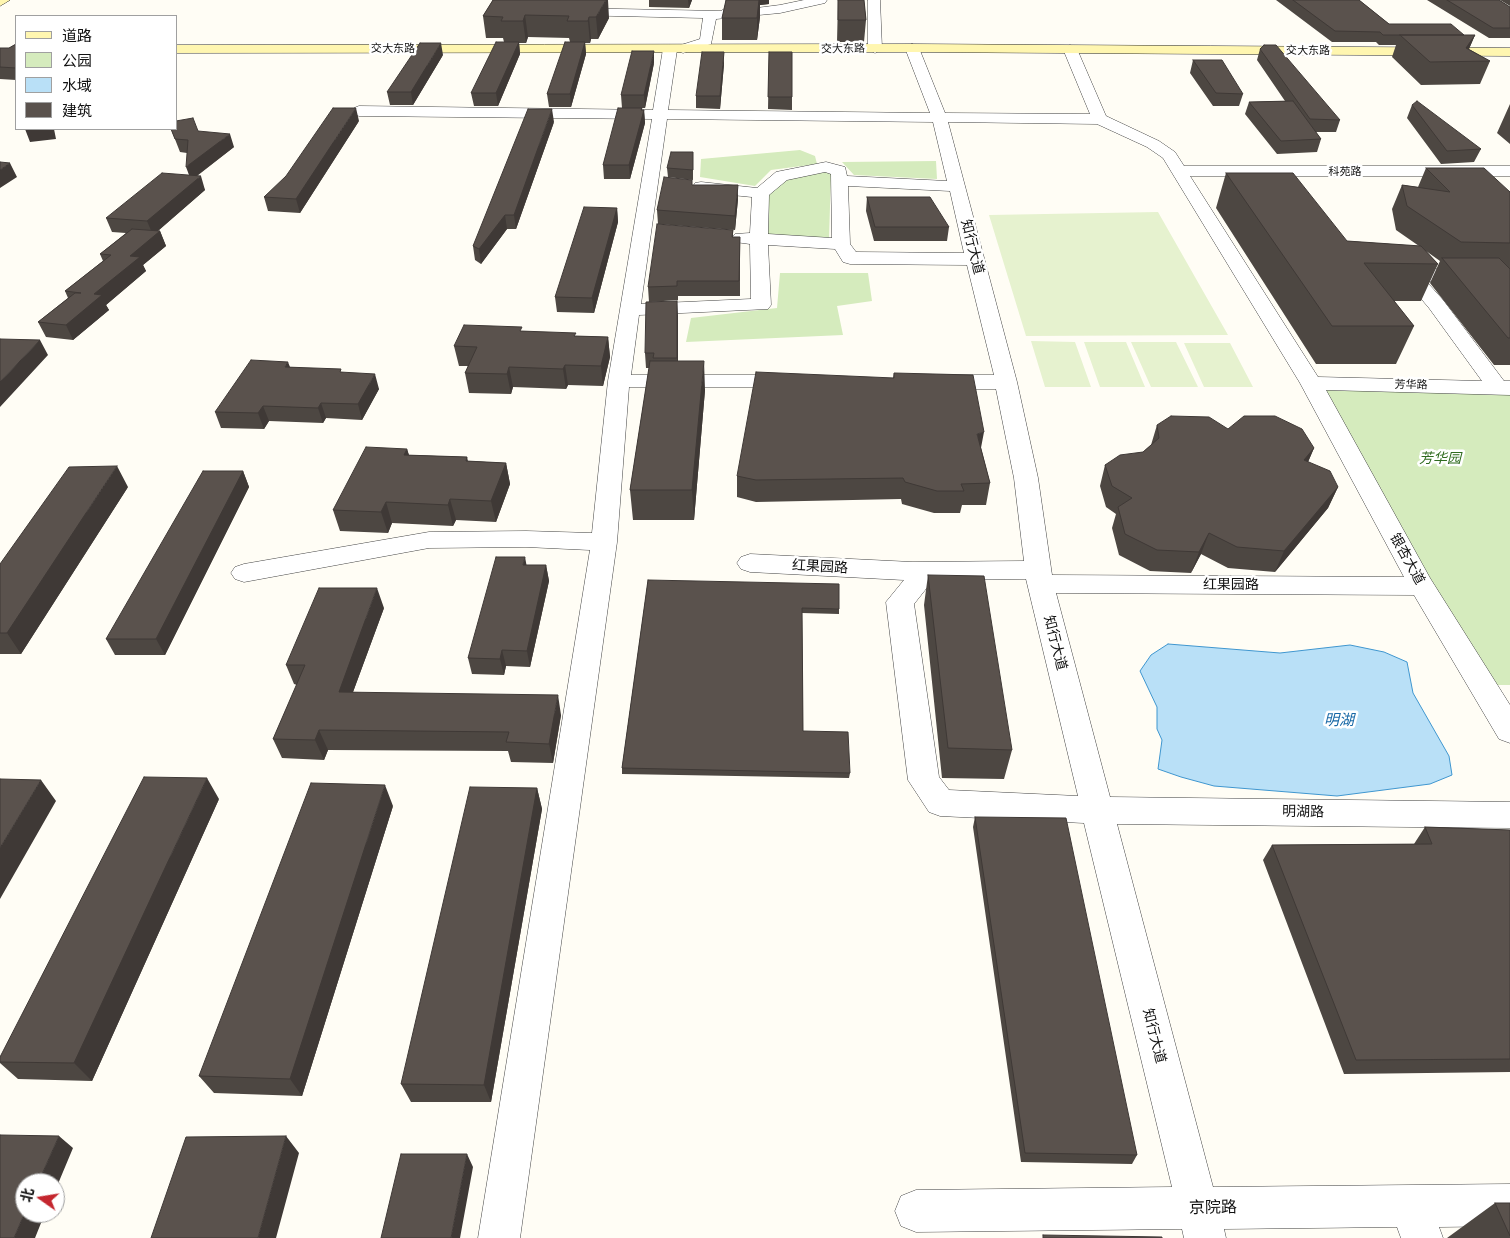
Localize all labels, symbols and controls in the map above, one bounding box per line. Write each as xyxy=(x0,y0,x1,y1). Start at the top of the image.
legend xyxy=(15,15,178,130)
text: 道路 xyxy=(62,23,92,46)
street label: 交大东路 xyxy=(371,42,415,56)
street label: 交大东路 xyxy=(821,42,865,56)
street label: 交大东路 xyxy=(1286,44,1330,58)
text: 公园 xyxy=(62,48,92,71)
text: 水域 xyxy=(62,73,92,96)
text: 建筑 xyxy=(62,98,92,121)
street label: 科苑路 xyxy=(1329,165,1361,179)
street label: 知行大道 xyxy=(957,218,987,276)
street label: 芳华路 xyxy=(1394,378,1428,392)
park label: 芳华园 xyxy=(1419,451,1461,467)
street label: 银杏大道 xyxy=(1386,530,1428,588)
street label: 红果园路 xyxy=(792,557,848,577)
street label: 红果园路 xyxy=(1203,577,1259,593)
street label: 知行大道 xyxy=(1040,614,1070,672)
water label: 明湖 xyxy=(1324,712,1354,730)
street label: 明湖路 xyxy=(1282,803,1324,821)
street label: 知行大道 xyxy=(1139,1007,1169,1065)
north arrow xyxy=(15,1173,65,1223)
text: 北 xyxy=(15,1186,38,1204)
street label: 京院路 xyxy=(1189,1198,1237,1218)

